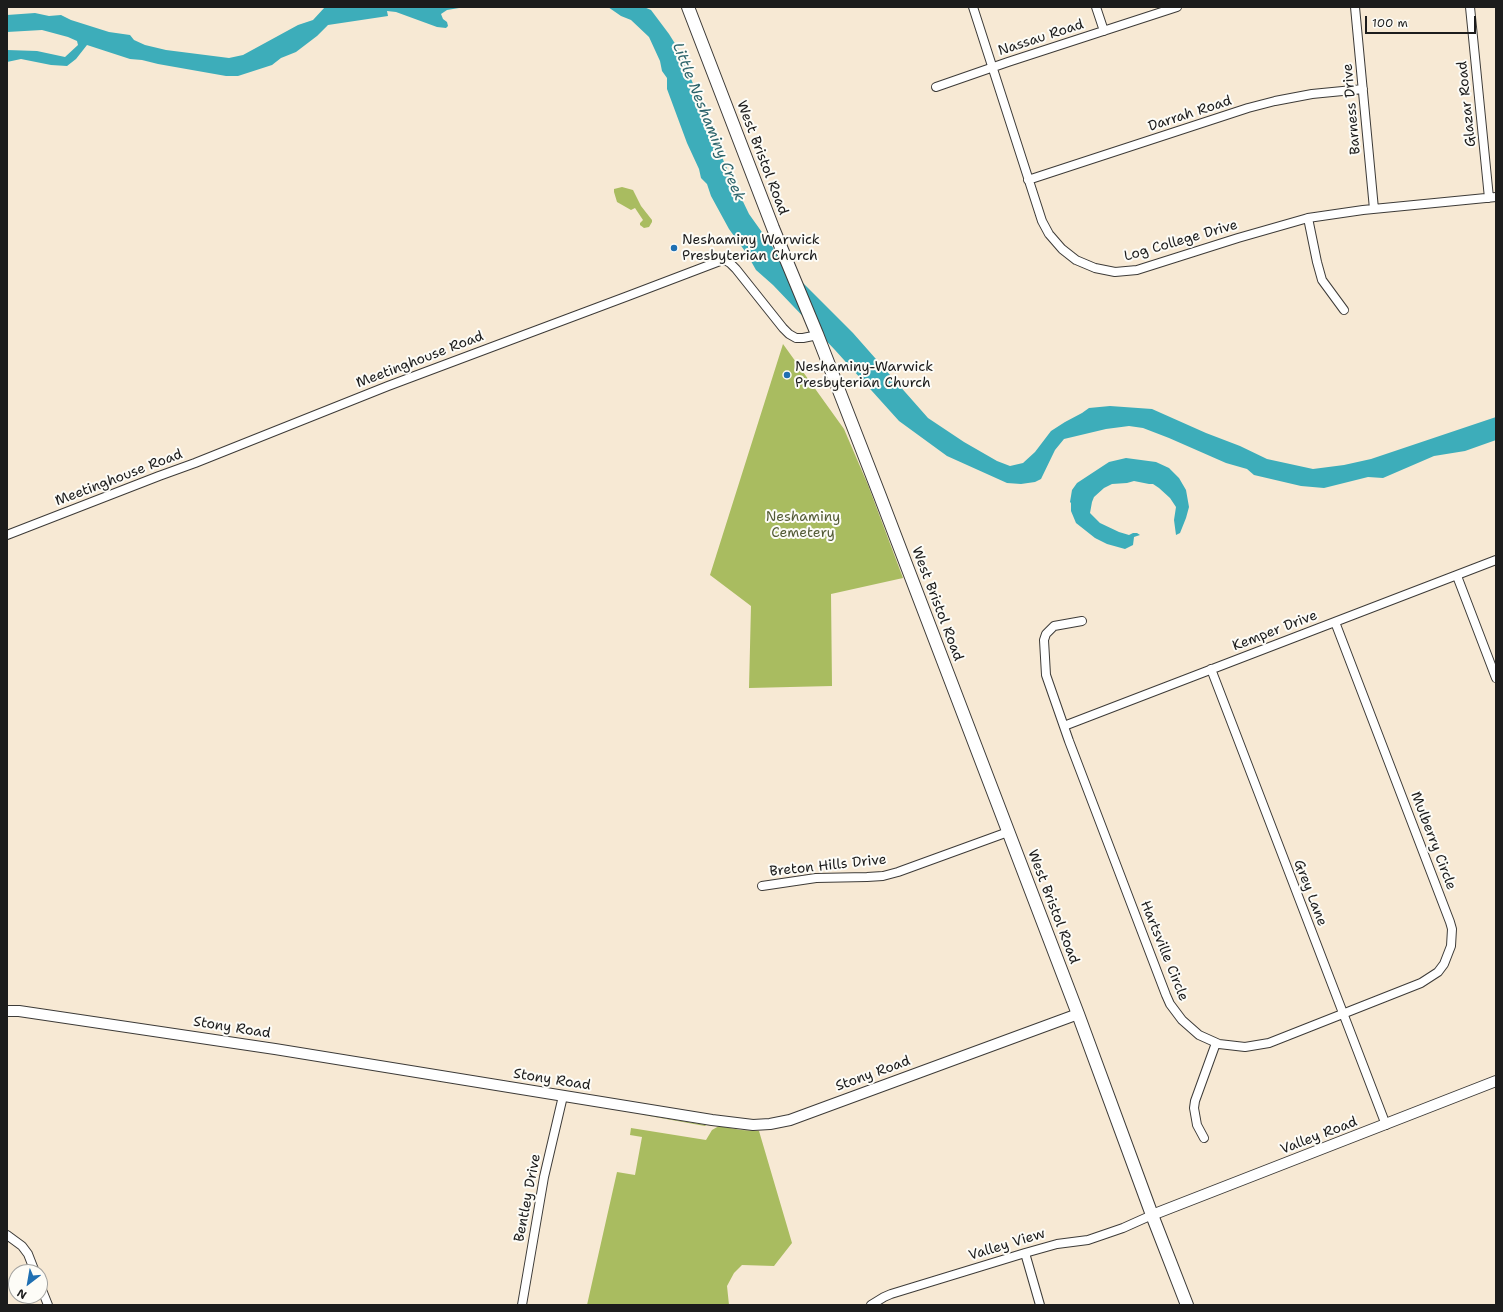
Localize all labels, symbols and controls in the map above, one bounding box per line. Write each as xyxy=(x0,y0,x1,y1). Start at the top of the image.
scale bar xyxy=(1367,8,1478,34)
text: 100 m xyxy=(1372,15,1408,31)
street label: Nassau Road xyxy=(996,16,1086,60)
water label: Little Neshaminy Creek xyxy=(668,40,748,204)
street label: Glazar Road xyxy=(1454,60,1480,148)
street label: Barness Drive xyxy=(1340,63,1364,155)
street label: Darrah Road xyxy=(1146,93,1234,135)
street label: West Bristol Road xyxy=(732,98,792,218)
street label: Log College Drive xyxy=(1122,217,1240,265)
place label: Neshaminy Warwick Presbyterian Church xyxy=(682,232,820,264)
marker: Neshaminy Warwick Presbyterian Church xyxy=(669,243,679,253)
street label: Meetinghouse Road xyxy=(354,328,486,392)
place label: Neshaminy-Warwick Presbyterian Church xyxy=(795,359,933,392)
marker: Neshaminy-Warwick Presbyterian Church xyxy=(782,370,792,380)
street label: Meetinghouse Road xyxy=(53,446,185,510)
park label: Neshaminy Cemetery xyxy=(766,509,840,542)
street label: West Bristol Road xyxy=(907,544,967,664)
street label: Kemper Drive xyxy=(1230,607,1320,655)
street label: Mulberry Circle xyxy=(1407,790,1459,892)
street label: West Bristol Road xyxy=(1023,847,1083,967)
street label: Breton Hills Drive xyxy=(769,851,887,881)
street label: Grey Lane xyxy=(1290,857,1330,929)
street label: Hartsville Circle xyxy=(1136,898,1192,1004)
street label: Stony Road xyxy=(192,1014,272,1042)
street label: Stony Road xyxy=(833,1053,913,1095)
street label: Stony Road xyxy=(512,1066,592,1094)
street label: Valley Road xyxy=(1278,1114,1360,1158)
street label: Bentley Drive xyxy=(511,1153,545,1243)
street label: Valley View xyxy=(967,1225,1047,1265)
north arrow xyxy=(8,1264,48,1304)
text: N xyxy=(14,1285,30,1303)

